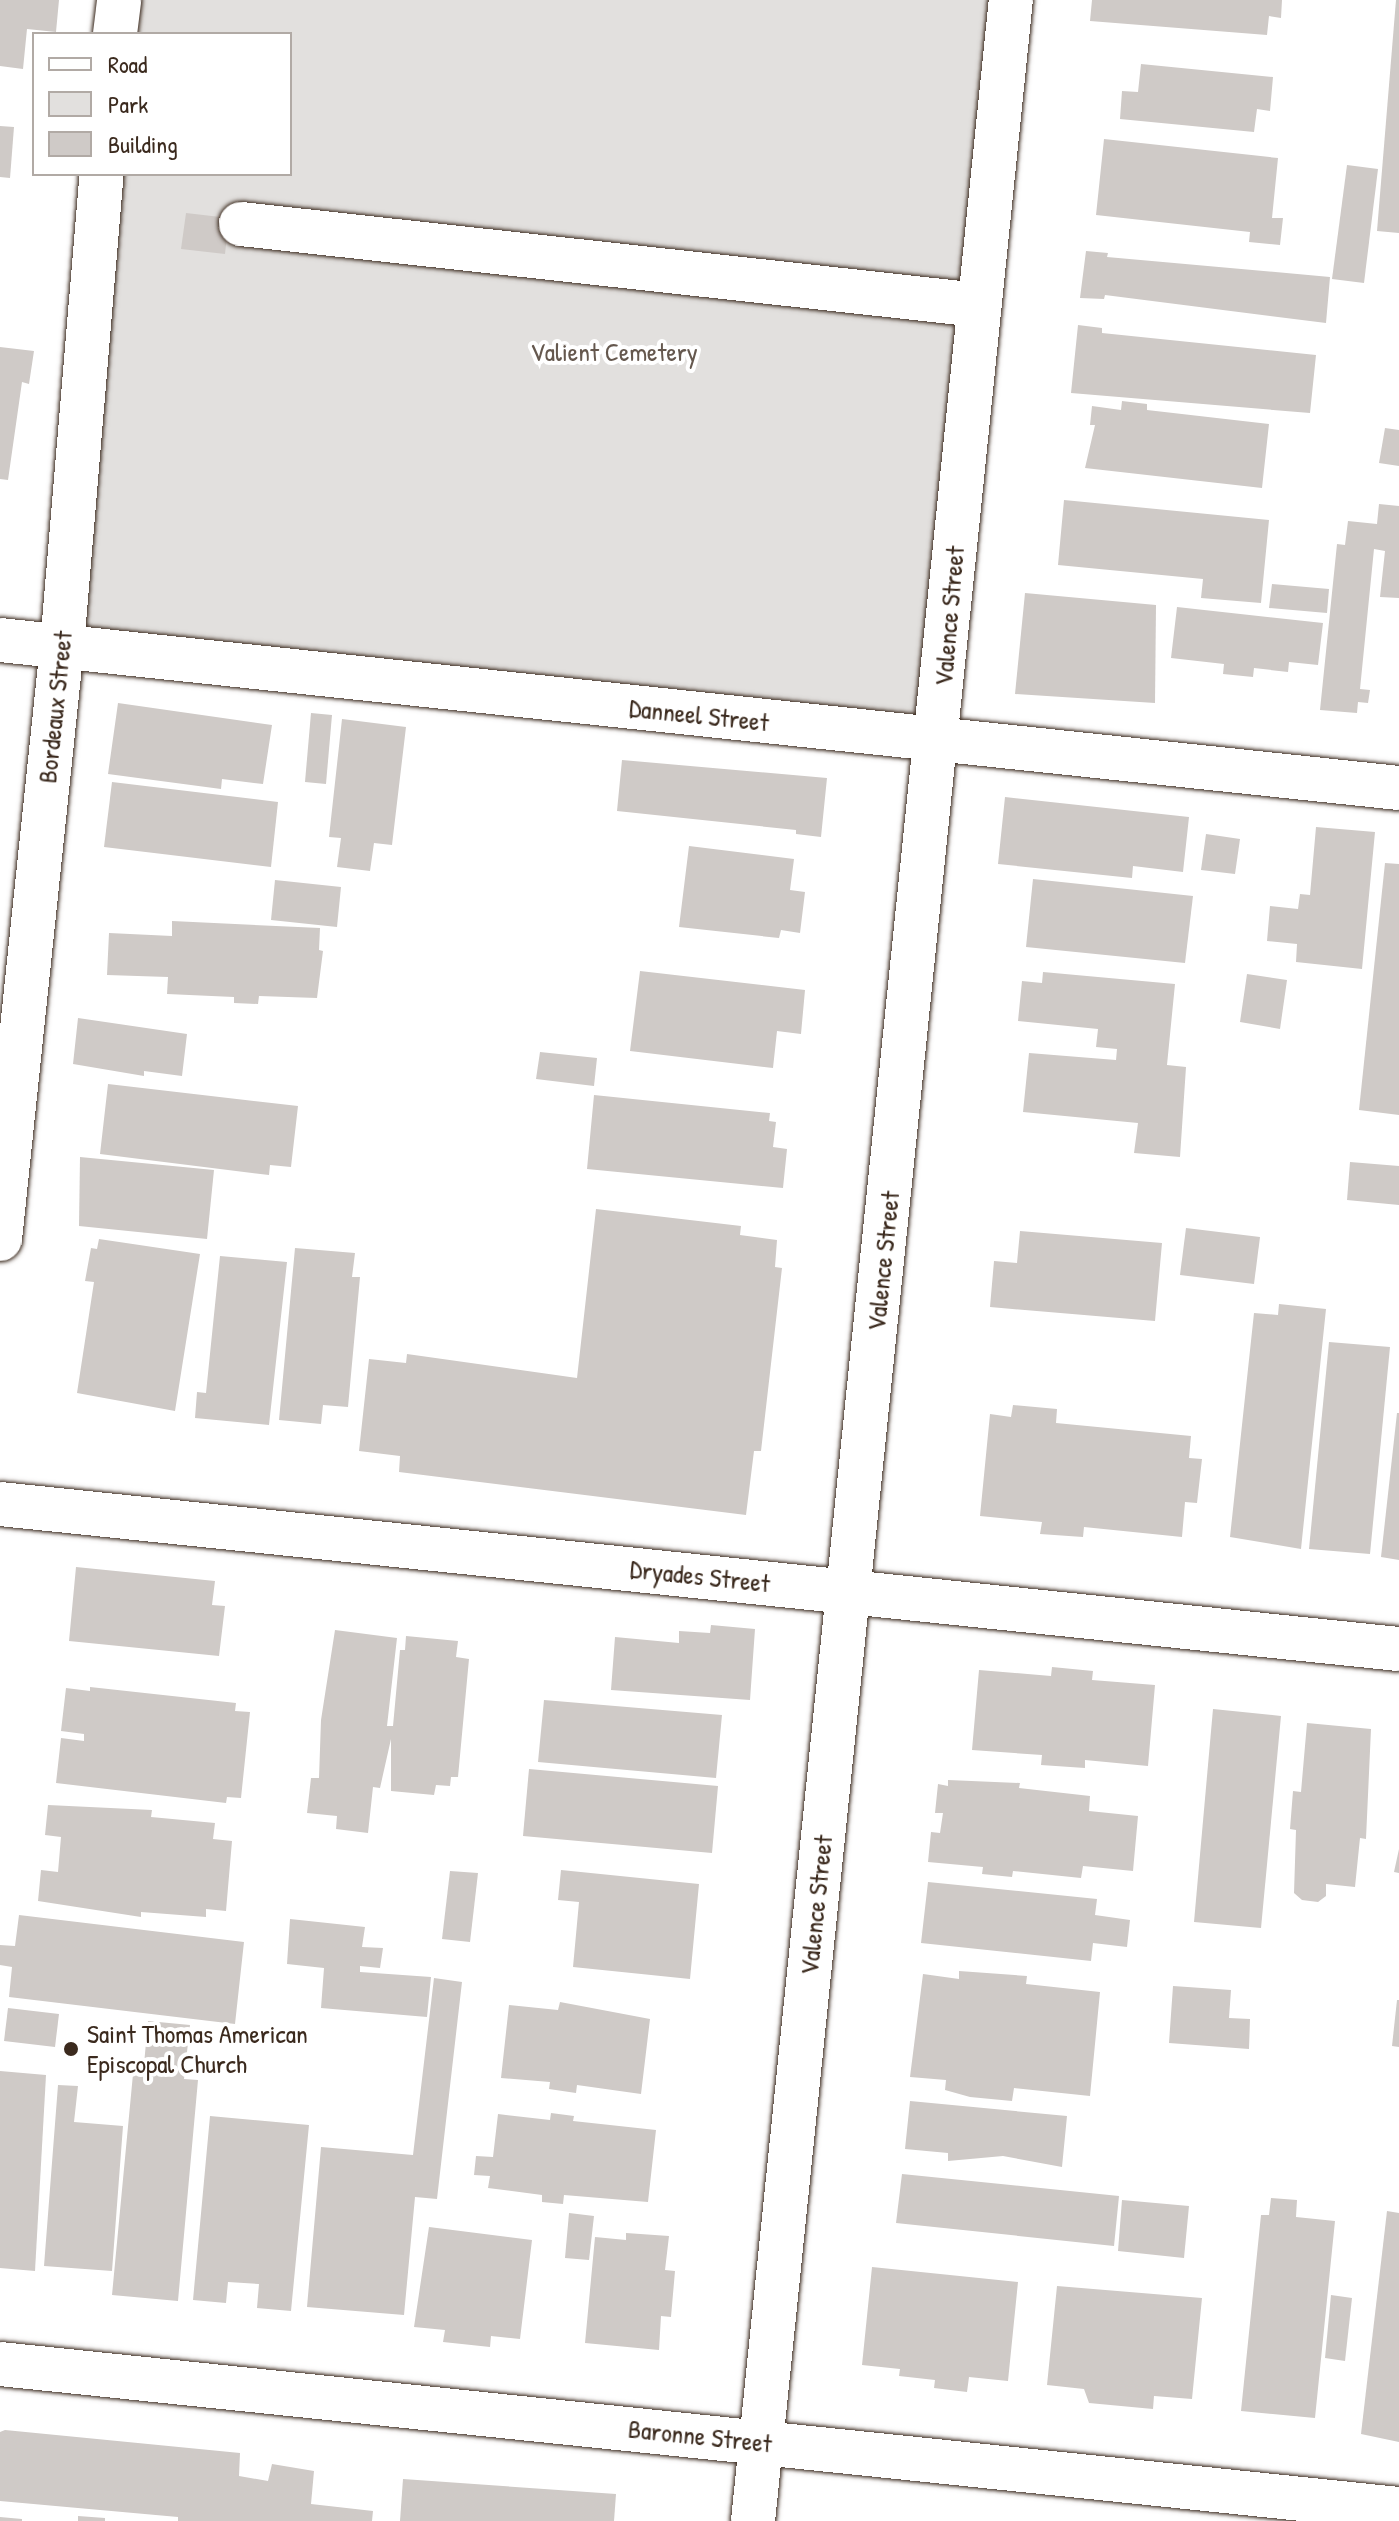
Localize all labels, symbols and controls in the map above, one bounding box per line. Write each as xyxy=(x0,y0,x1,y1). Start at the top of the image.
legend xyxy=(32,32,292,176)
text: Road xyxy=(108,48,147,80)
text: Park xyxy=(108,88,148,120)
text: Building xyxy=(108,128,178,160)
park label: Valient Cemetery xyxy=(530,336,698,368)
street label: Valence Street xyxy=(927,545,971,687)
street label: Bordeaux Street xyxy=(31,629,79,785)
street label: Danneel Street xyxy=(628,692,770,738)
street label: Valence Street xyxy=(860,1189,906,1333)
street label: Dryades Street xyxy=(628,1553,772,1599)
street label: Valence Street xyxy=(793,1833,839,1977)
place label: Saint Thomas American Episcopal Church xyxy=(87,2018,308,2080)
marker: Saint Thomas American Episcopal Church xyxy=(62,2040,80,2058)
street label: Baronne Street xyxy=(627,2413,773,2459)

